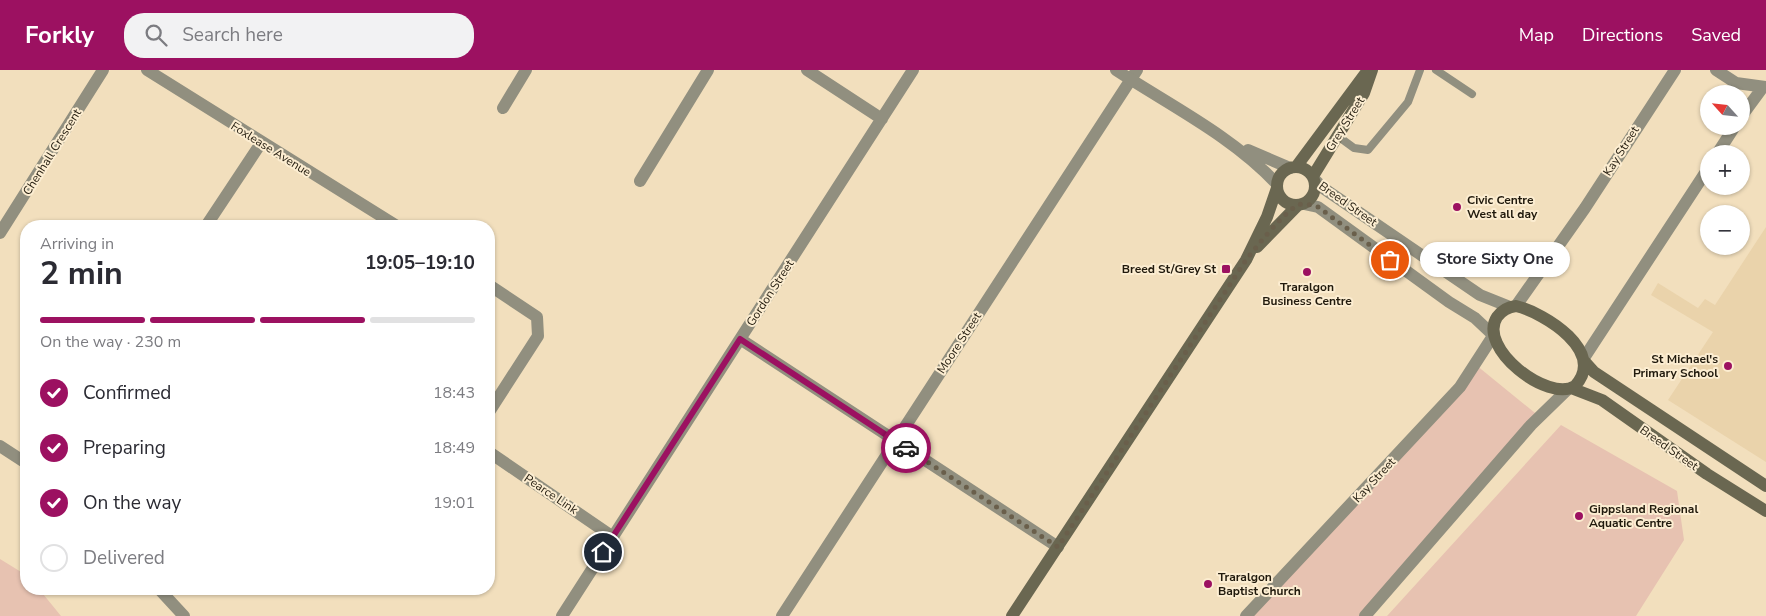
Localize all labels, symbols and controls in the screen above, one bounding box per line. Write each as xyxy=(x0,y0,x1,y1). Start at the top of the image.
search box xyxy=(124,13,474,58)
text: Forkly xyxy=(25,19,94,51)
icon: search xyxy=(142,21,170,49)
text: Search here xyxy=(182,22,283,48)
text: Map xyxy=(1519,23,1554,47)
text: Directions xyxy=(1582,23,1663,47)
text: Saved xyxy=(1691,23,1741,47)
north arrow xyxy=(1700,85,1750,135)
map controls xyxy=(1700,85,1750,255)
street label: Grey Street xyxy=(1322,93,1368,154)
street label: Chenhall Crescent xyxy=(19,105,85,198)
street label: Foxlease Avenue xyxy=(228,118,314,180)
street label: Kay Street xyxy=(1599,122,1643,179)
button: + xyxy=(1700,145,1750,195)
street label: Breed Street xyxy=(1316,178,1381,230)
place label: Civic Centre West all day xyxy=(1467,192,1538,222)
marker: Civic Centre West all day xyxy=(1451,201,1463,213)
button: − xyxy=(1700,205,1750,255)
text: Arriving in xyxy=(40,233,114,255)
pin xyxy=(1369,239,1411,281)
callout: Store Sixty One xyxy=(1420,242,1570,278)
icon: bag xyxy=(1376,246,1404,274)
text: Store Sixty One xyxy=(1437,248,1553,270)
text: 19:05–19:10 xyxy=(365,250,475,276)
text: 2 min xyxy=(40,252,123,295)
street label: Gordon Street xyxy=(743,256,798,329)
place label: Breed St/Grey St xyxy=(1122,261,1216,277)
marker: Breed St/Grey St xyxy=(1220,263,1232,275)
marker: Traralgon Business Centre xyxy=(1301,266,1313,278)
place label: Traralgon Business Centre xyxy=(1262,279,1352,309)
street label: Moore Street xyxy=(933,309,985,377)
text: On the way · 230 m xyxy=(40,331,181,353)
place label: St Michael's Primary School xyxy=(1633,351,1718,381)
marker: St Michael's Primary School xyxy=(1722,360,1734,372)
icon: check xyxy=(40,379,68,407)
text: Confirmed xyxy=(83,380,171,406)
text: 18:43 xyxy=(433,382,475,404)
street label: Breed Street xyxy=(1637,422,1702,474)
courier xyxy=(881,423,931,473)
icon: check xyxy=(40,434,68,462)
icon: car xyxy=(892,434,920,462)
text: Preparing xyxy=(83,435,166,461)
text: 18:49 xyxy=(433,437,475,459)
street label: Kay Street xyxy=(1349,454,1399,506)
street label: Pearce Link xyxy=(521,470,582,518)
icon: check xyxy=(40,489,68,517)
text: On the way xyxy=(83,490,181,516)
text: 19:01 xyxy=(433,492,475,514)
place label: Gippsland Regional Aquatic Centre xyxy=(1589,501,1698,531)
marker: Gippsland Regional Aquatic Centre xyxy=(1573,510,1585,522)
pin xyxy=(582,531,624,573)
icon: home xyxy=(589,538,617,566)
text: Delivered xyxy=(83,545,165,571)
place label: Traralgon Baptist Church xyxy=(1218,569,1301,599)
marker: Traralgon Baptist Church xyxy=(1202,578,1214,590)

